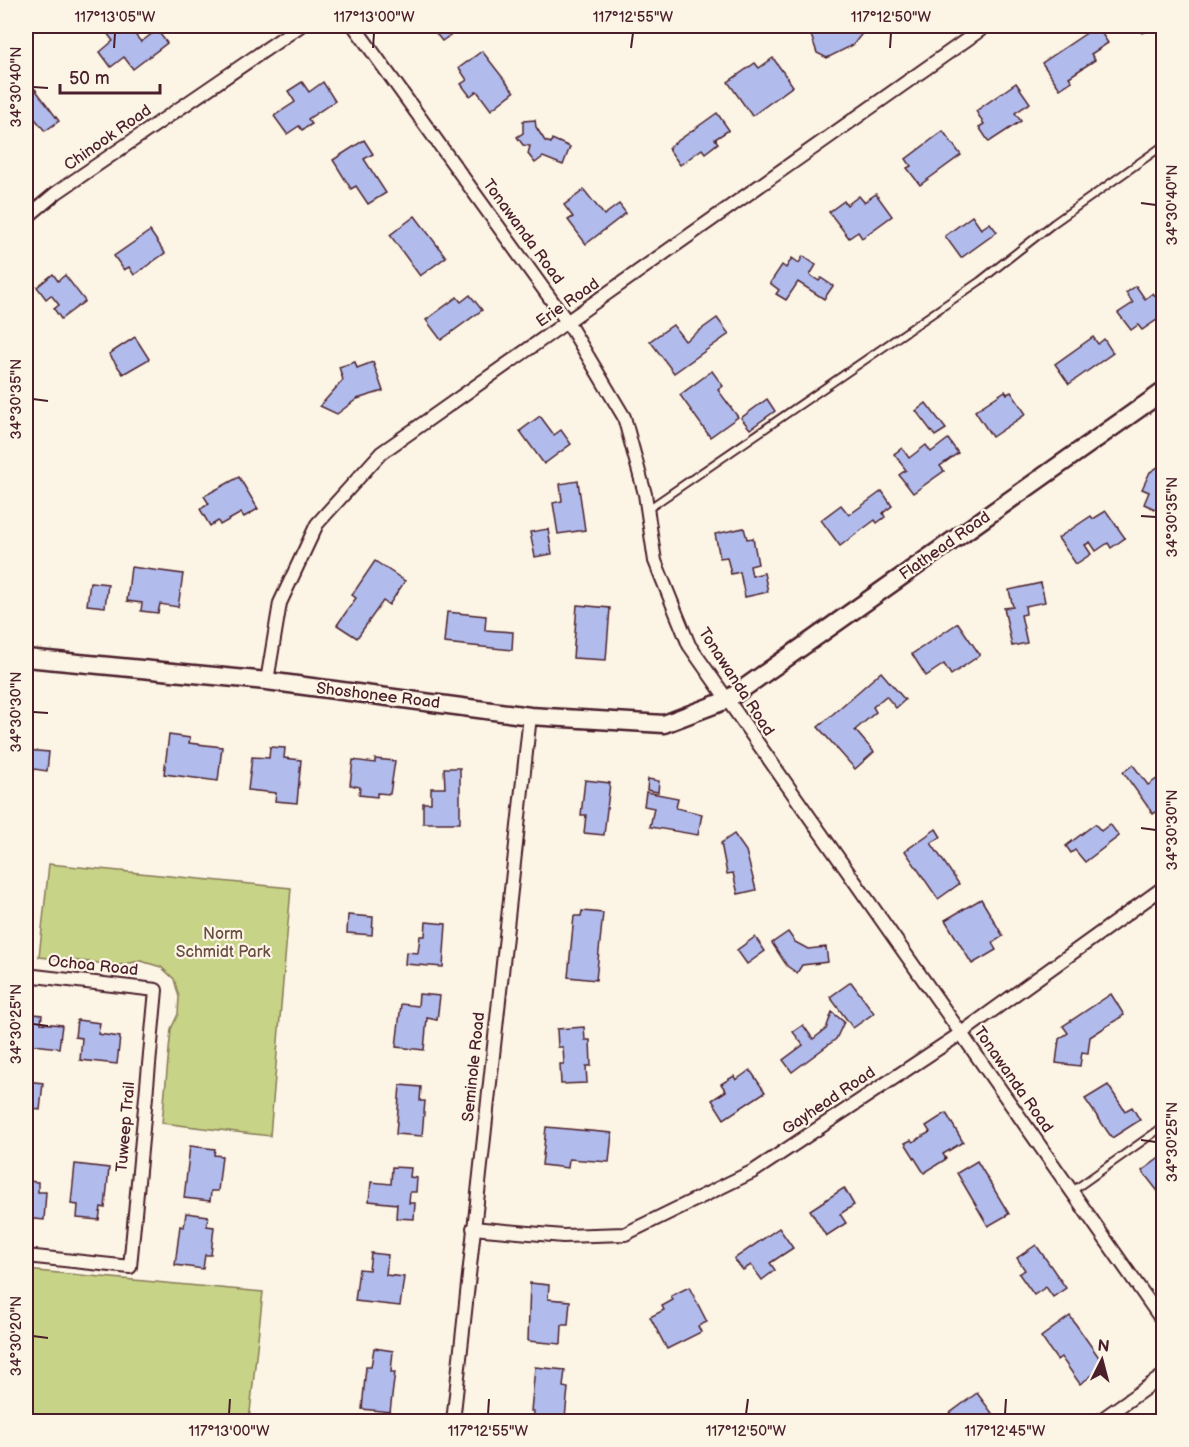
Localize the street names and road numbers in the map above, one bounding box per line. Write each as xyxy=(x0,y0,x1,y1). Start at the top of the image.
street label: Chinook Road xyxy=(61,101,155,175)
street label: Tonawanda Road xyxy=(479,176,567,288)
street label: Erie Road xyxy=(533,274,603,332)
street label: Flathead Road xyxy=(896,508,994,584)
street label: Tonawanda Road xyxy=(694,624,778,740)
street label: Shoshonee Road xyxy=(315,679,441,713)
street label: Ochoa Road xyxy=(47,952,139,980)
street label: Seminole Road xyxy=(459,1011,489,1123)
street label: Tonawanda Road xyxy=(969,1023,1057,1137)
street label: Gayhead Road xyxy=(779,1063,879,1139)
street label: Tuweep Trail xyxy=(113,1081,139,1173)

